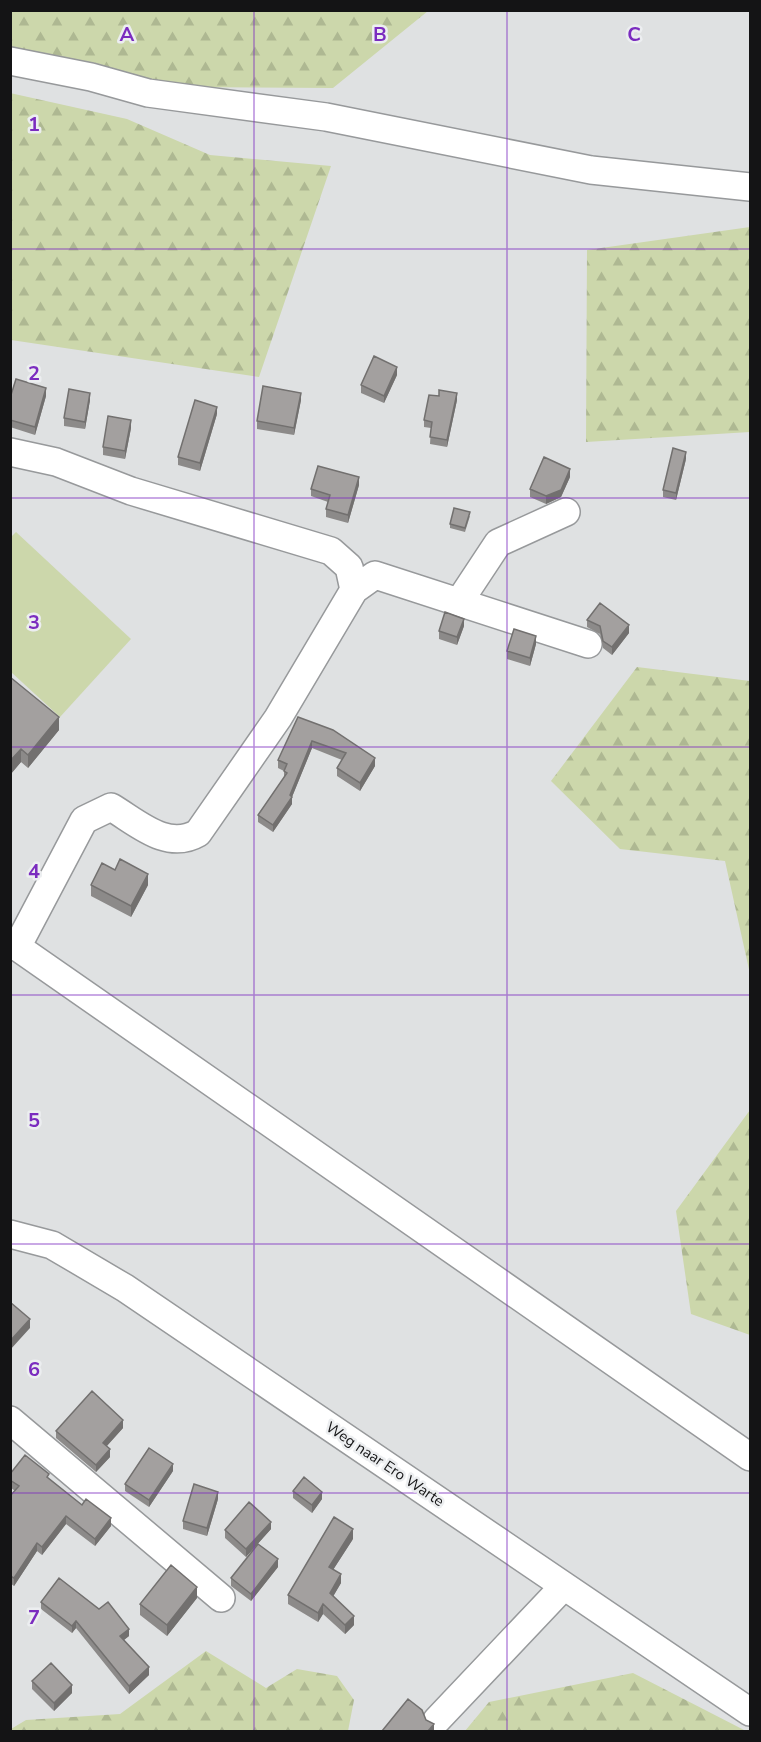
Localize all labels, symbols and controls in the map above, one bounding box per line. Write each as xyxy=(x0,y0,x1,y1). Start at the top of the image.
text: A xyxy=(120,21,135,48)
text: B xyxy=(373,21,387,48)
text: C xyxy=(627,21,641,48)
text: 1 xyxy=(28,111,40,138)
text: 2 xyxy=(28,360,40,387)
text: 3 xyxy=(28,609,40,636)
text: 4 xyxy=(28,858,40,885)
text: 5 xyxy=(28,1107,40,1134)
text: 6 xyxy=(28,1356,40,1383)
street label: Weg naar Ero Warte xyxy=(322,1417,448,1511)
text: 7 xyxy=(28,1604,40,1631)

